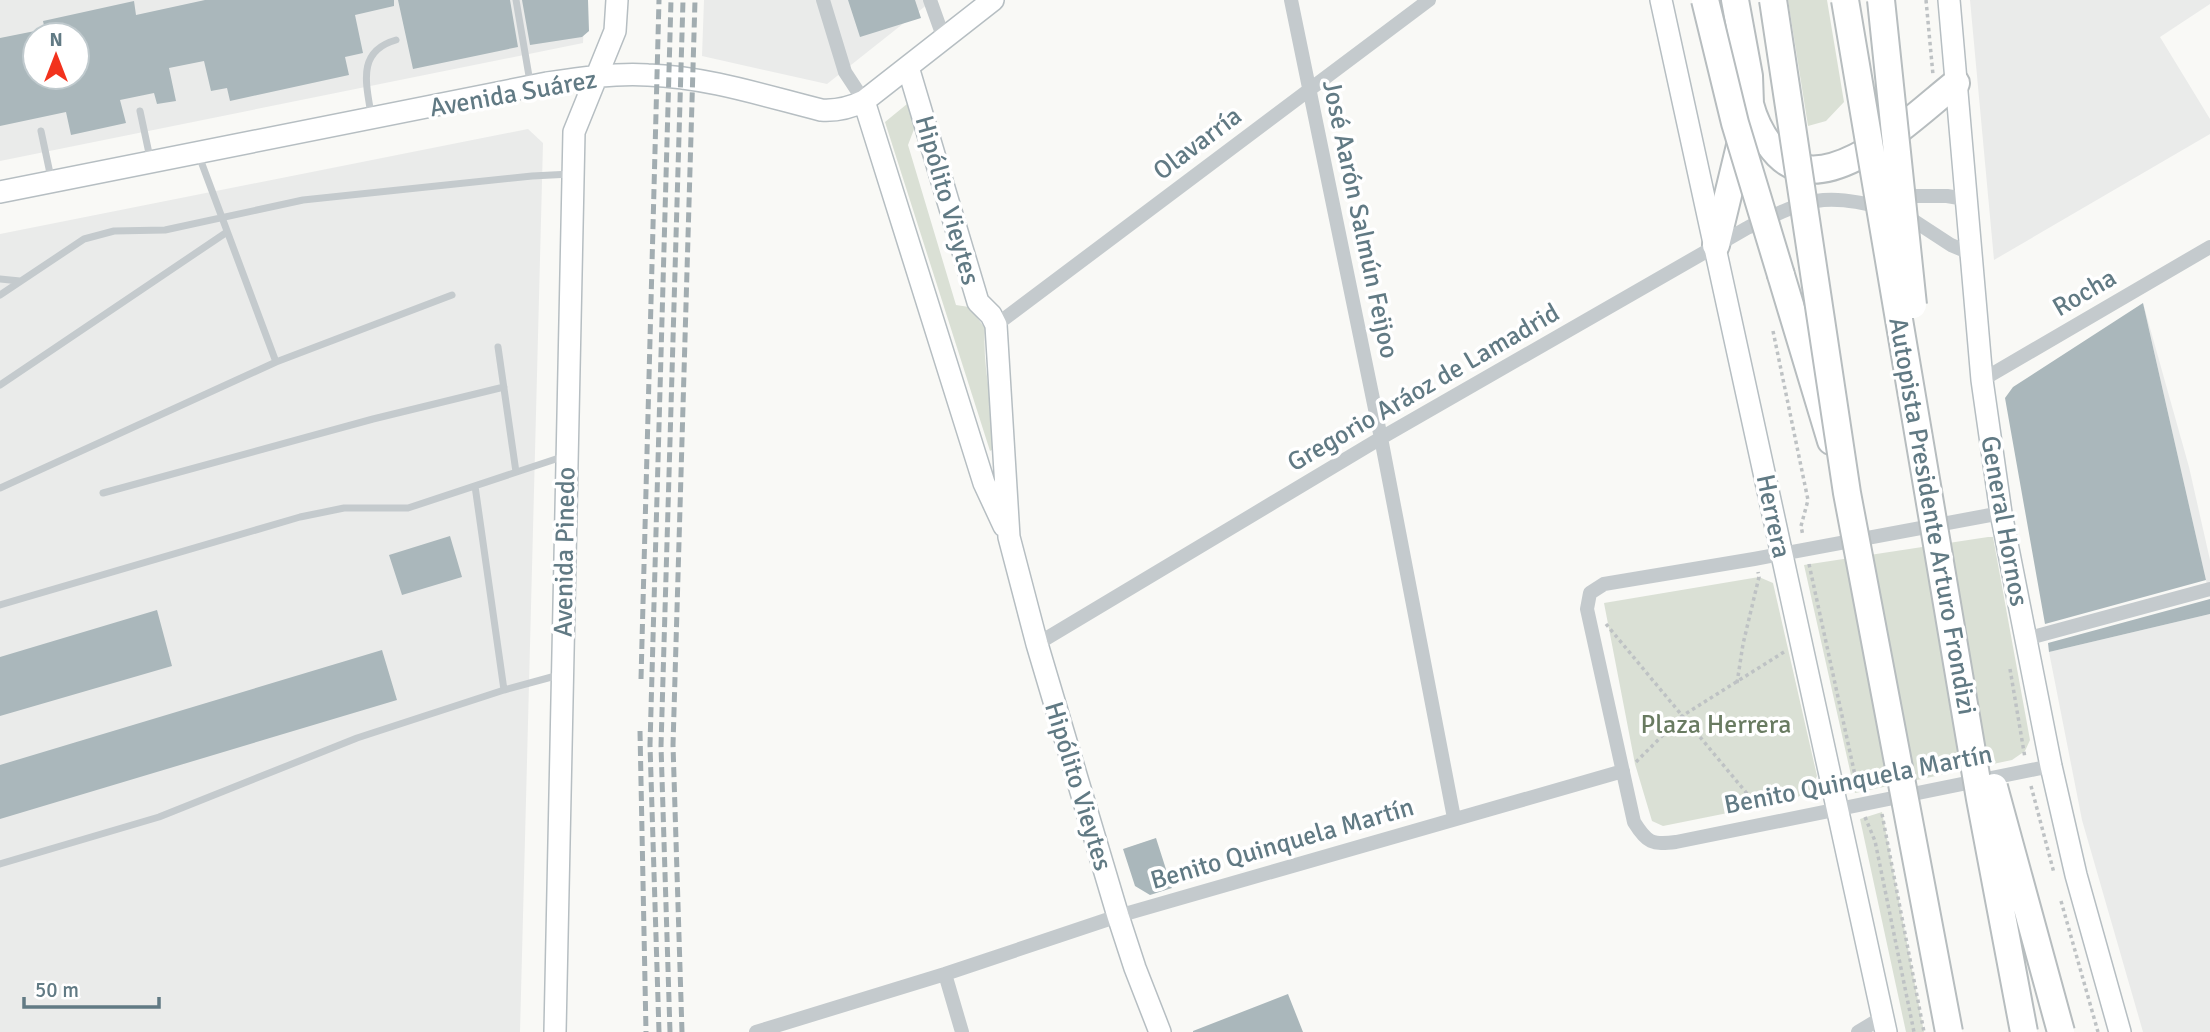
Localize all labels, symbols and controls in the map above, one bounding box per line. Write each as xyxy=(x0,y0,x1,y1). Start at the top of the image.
north arrow xyxy=(21,21,91,91)
text: N xyxy=(49,28,63,52)
street label: Avenida Suárez xyxy=(427,64,599,124)
street label: José Aarón Salmún Feijoo xyxy=(1315,77,1405,361)
street label: Olavarría xyxy=(1147,100,1248,187)
street label: Hipólito Vieytes xyxy=(908,112,987,289)
street label: Rocha xyxy=(2047,262,2122,324)
street label: Gregorio Aráoz de Lamadrid xyxy=(1282,297,1565,479)
street label: Autopista Presidente Arturo Frondizi xyxy=(1881,315,1983,717)
street label: General Hornos xyxy=(1973,433,2035,609)
street label: Avenida Pinedo xyxy=(548,467,582,637)
street label: Herrera xyxy=(1749,471,1797,561)
street label: Hipólito Vieytes xyxy=(1037,698,1119,875)
park label: Plaza Herrera xyxy=(1641,709,1791,741)
street label: Benito Quinquela Martín xyxy=(1721,738,1995,822)
street label: Benito Quinquela Martín xyxy=(1147,791,1418,897)
scale bar xyxy=(24,965,159,1009)
text: 50 m xyxy=(35,977,79,1003)

